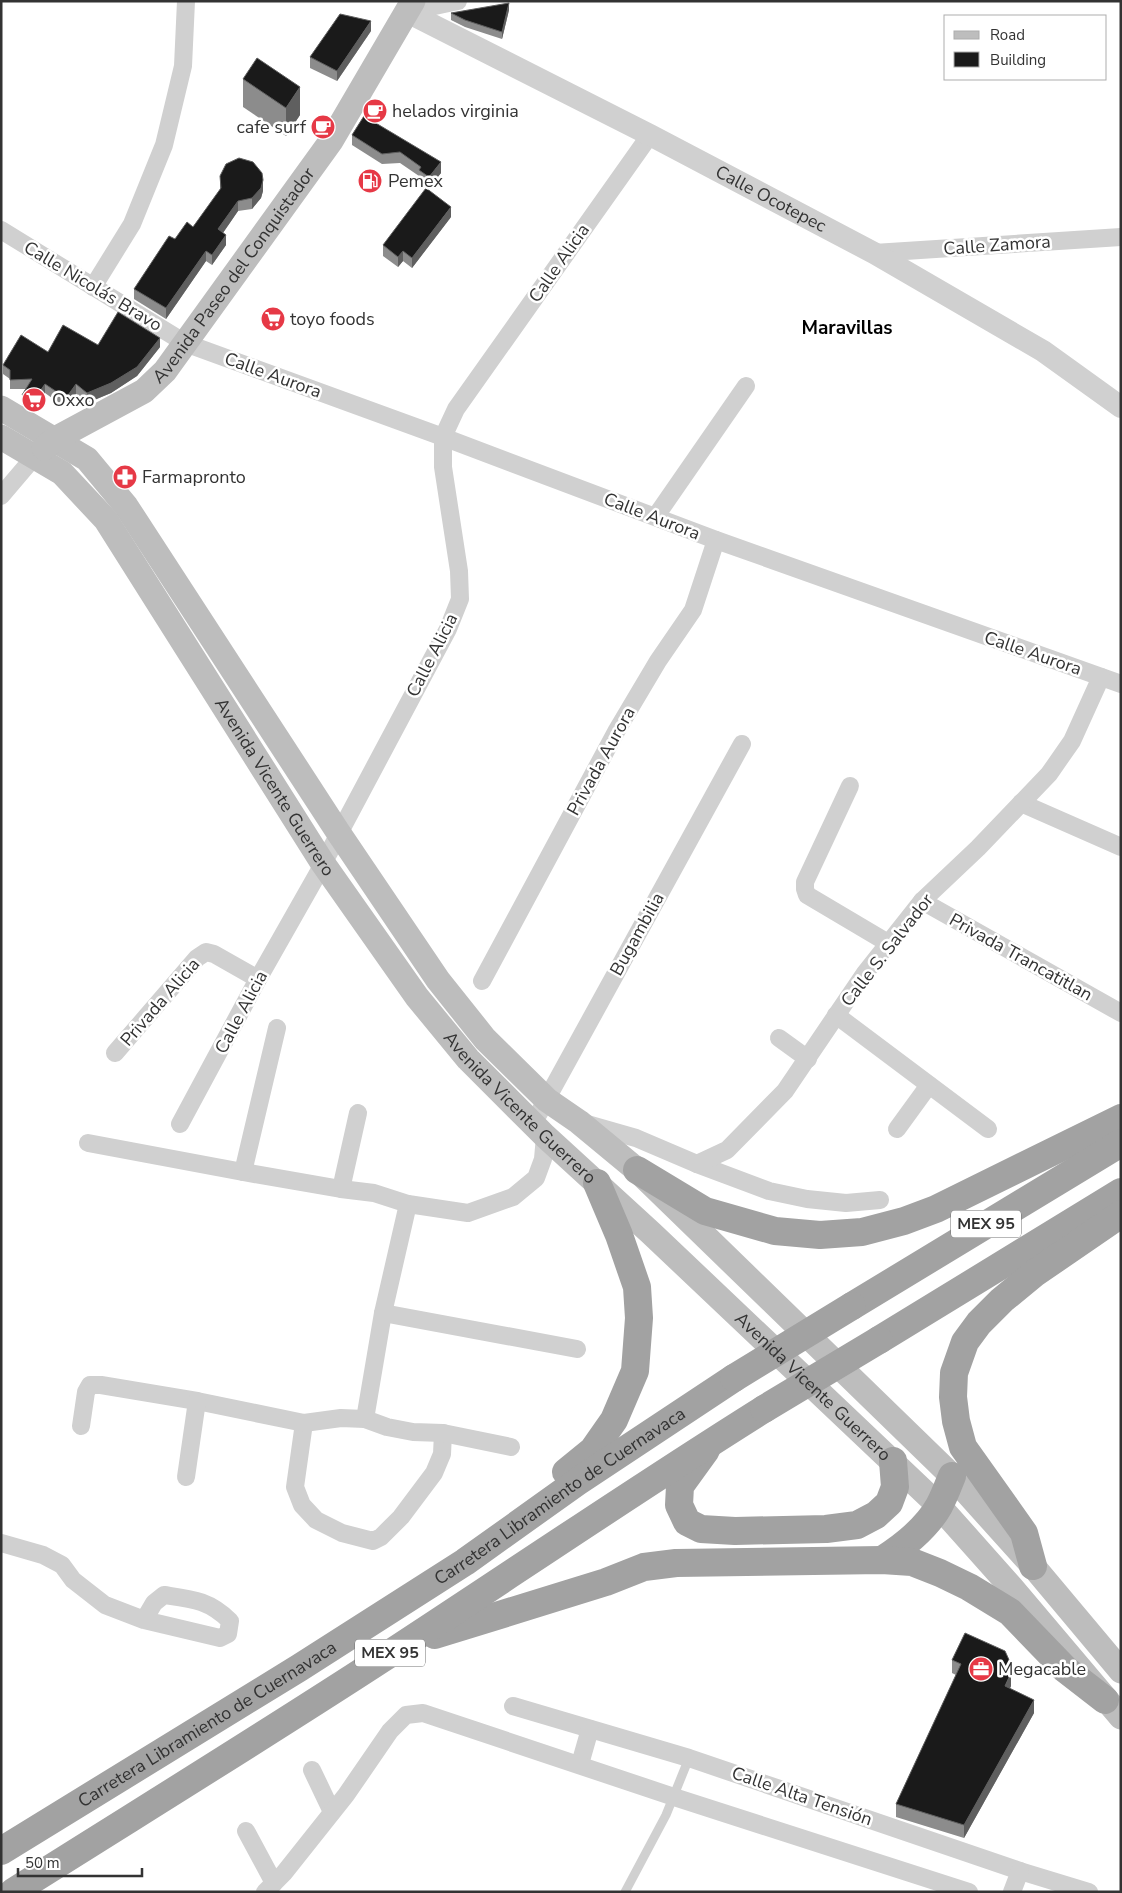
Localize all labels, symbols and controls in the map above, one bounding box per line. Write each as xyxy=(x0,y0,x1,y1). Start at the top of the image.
legend xyxy=(944,15,1107,80)
text: Road xyxy=(990,25,1025,45)
text: Building xyxy=(990,50,1046,70)
cafe icon: helados virginia xyxy=(362,98,388,124)
place label: helados virginia xyxy=(392,99,519,123)
cafe icon: cafe surf xyxy=(310,114,336,140)
place label: cafe surf xyxy=(237,115,307,139)
street label: Calle Ocotepec xyxy=(711,160,831,238)
street label: Avenida Paseo del Conquistador xyxy=(147,162,321,389)
fuel station icon: Pemex xyxy=(357,168,383,194)
place label: Pemex xyxy=(388,169,443,193)
street label: Calle Alicia xyxy=(523,219,595,307)
street label: Calle Zamora xyxy=(943,229,1051,261)
street label: Calle Nicolás Bravo xyxy=(20,235,166,337)
supermarket icon: toyo foods xyxy=(260,306,286,332)
place label: toyo foods xyxy=(290,307,375,331)
district label: Maravillas xyxy=(801,315,893,341)
street label: Calle Aurora xyxy=(221,346,325,404)
supermarket icon: Oxxo xyxy=(21,387,47,413)
place label: Oxxo xyxy=(52,388,95,412)
pharmacy icon: Farmapronto xyxy=(112,464,138,490)
place label: Farmapronto xyxy=(142,465,246,489)
street label: Calle Aurora xyxy=(600,487,704,545)
street label: Calle Alicia xyxy=(401,609,463,701)
street label: Calle Aurora xyxy=(981,625,1085,681)
street label: Avenida Vicente Guerrero xyxy=(209,693,340,881)
street label: Privada Aurora xyxy=(561,702,641,820)
street label: Bugambilia xyxy=(604,888,670,980)
street label: Calle S. Salvador xyxy=(835,888,939,1011)
street label: Privada Trancatitlan xyxy=(945,908,1097,1006)
street label: Privada Alicia xyxy=(115,953,205,1051)
street label: Calle Alicia xyxy=(209,966,273,1058)
street label: Avenida Vicente Guerrero xyxy=(438,1026,601,1189)
road number: MEX 95 xyxy=(951,1210,1021,1238)
street label: Avenida Vicente Guerrero xyxy=(730,1307,896,1467)
street label: Carretera Libramiento de Cuernavaca xyxy=(429,1402,690,1591)
street label: Carretera Libramiento de Cuernavaca xyxy=(73,1635,341,1813)
road number: MEX 95 xyxy=(355,1640,425,1666)
office icon: Megacable xyxy=(968,1656,994,1682)
place label: Megacable xyxy=(998,1657,1086,1681)
street label: Calle Alta Tensión xyxy=(728,1761,876,1831)
scale bar xyxy=(18,1846,141,1878)
text: 50 m xyxy=(25,1853,60,1873)

